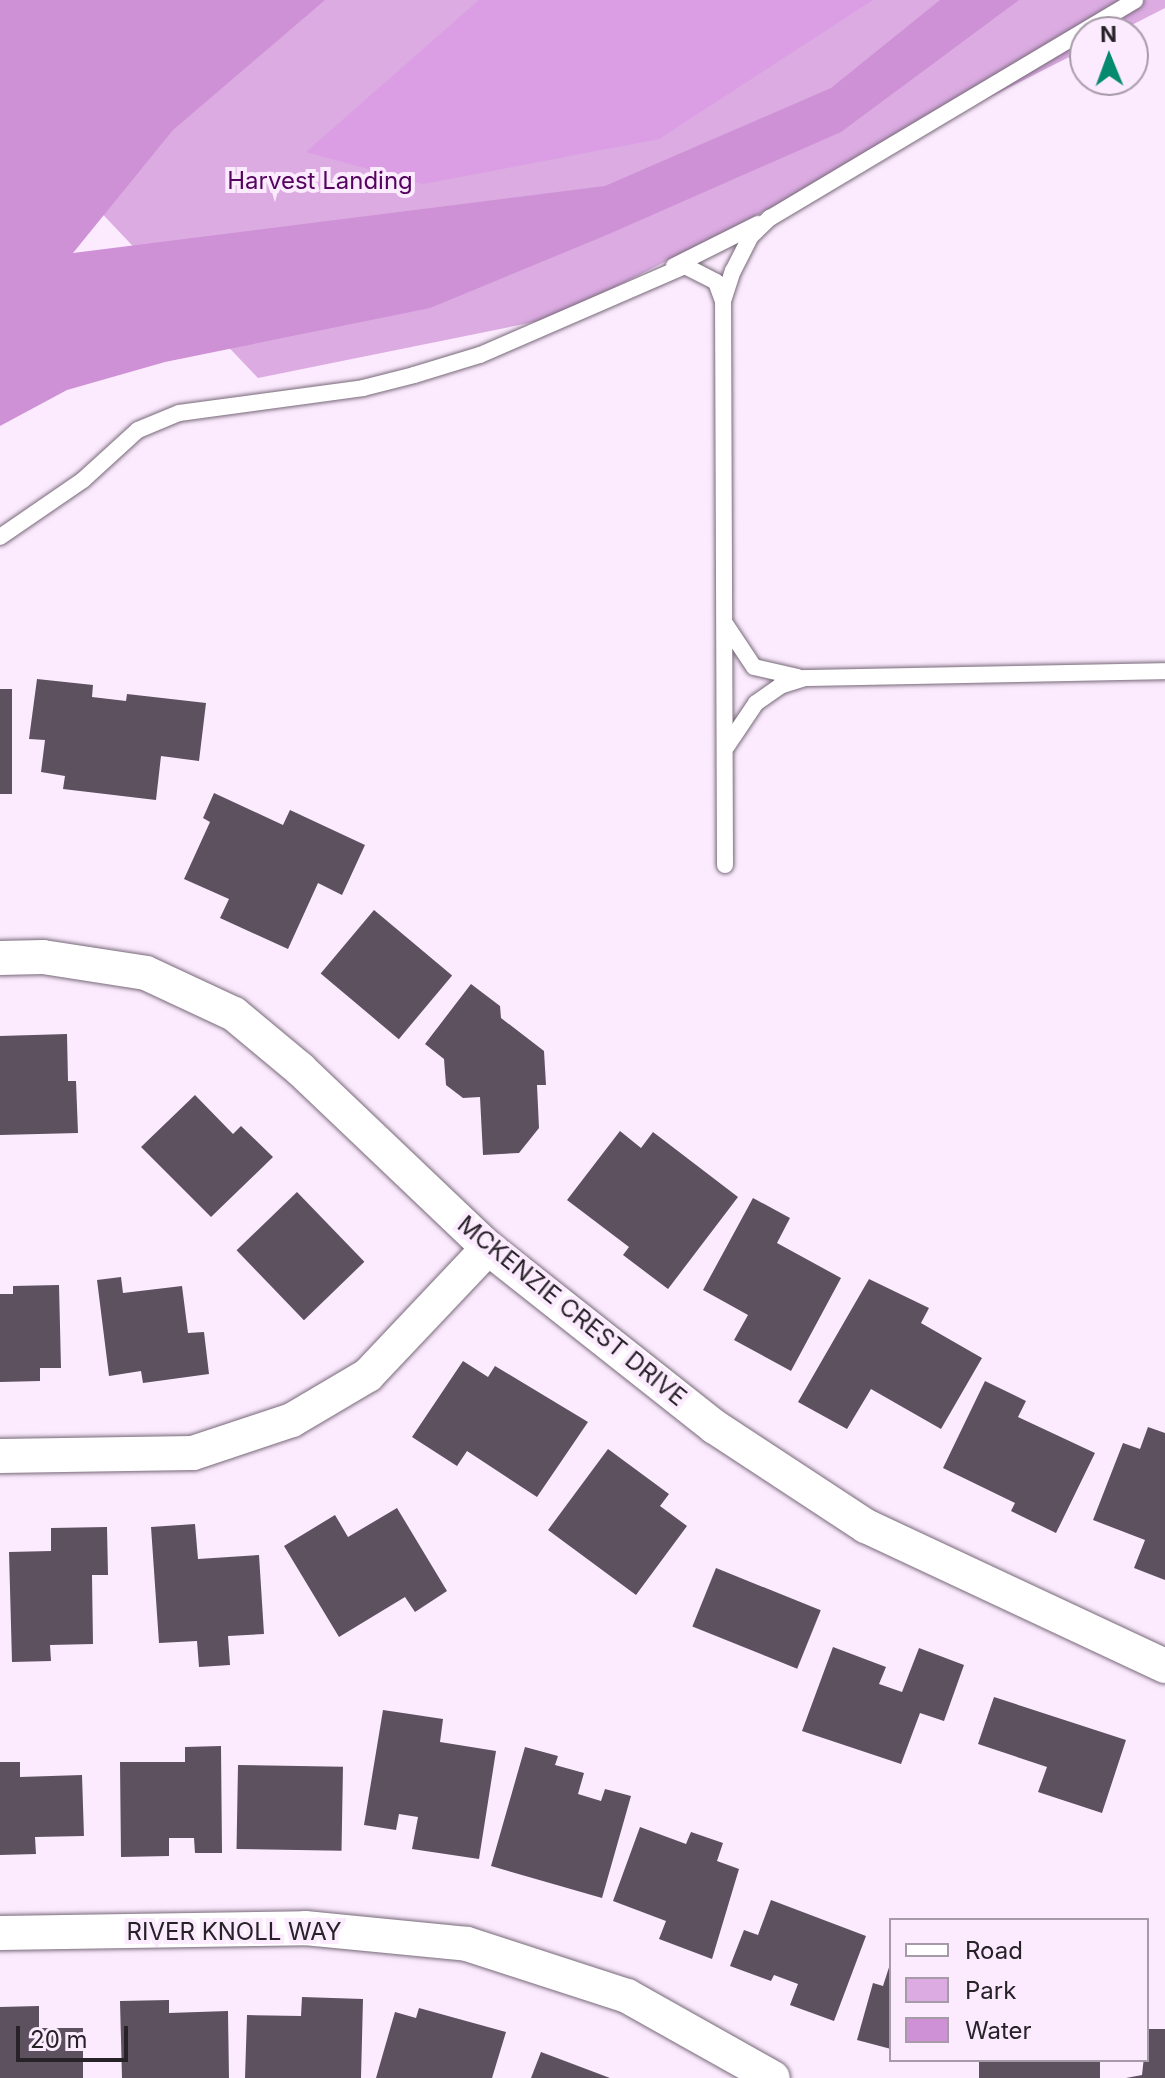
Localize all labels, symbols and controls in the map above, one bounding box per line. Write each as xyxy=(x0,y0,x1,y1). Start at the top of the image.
north arrow xyxy=(1069,16,1149,96)
text: N xyxy=(1100,21,1117,47)
park label: Harvest Landing xyxy=(227,167,413,195)
street label: MCKENZIE CREST DRIVE xyxy=(452,1210,692,1412)
street label: RIVER KNOLL WAY xyxy=(127,1918,341,1946)
legend xyxy=(889,1918,1149,2062)
text: Road xyxy=(965,1936,1023,1965)
text: Park xyxy=(965,1976,1016,2005)
scale bar xyxy=(20,2010,132,2060)
text: Water xyxy=(965,2016,1032,2045)
text: 20 m xyxy=(30,2025,88,2054)

